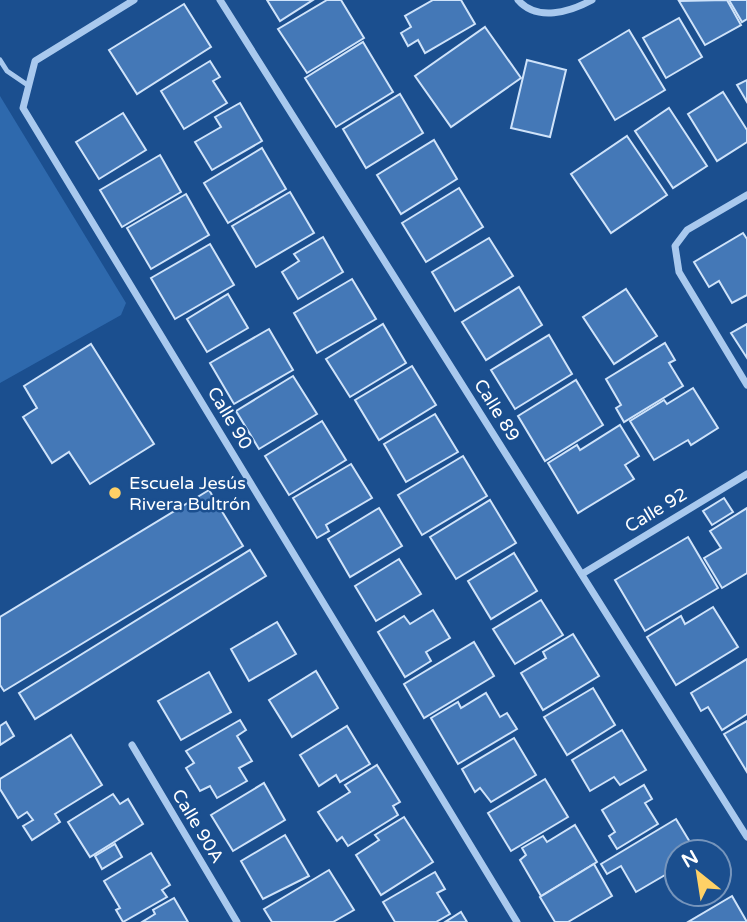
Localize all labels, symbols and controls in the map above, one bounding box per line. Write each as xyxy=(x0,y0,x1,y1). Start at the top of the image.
street label: Calle 89 xyxy=(469,375,525,445)
street label: Calle 90 xyxy=(203,383,257,453)
place label: Escuela Jesús Rivera Bultrón xyxy=(129,472,251,515)
street label: Calle 92 xyxy=(621,483,691,537)
marker: Escuela Jesús Rivera Bultrón xyxy=(107,485,123,501)
street label: Calle 90A xyxy=(167,785,229,867)
north arrow xyxy=(663,838,733,908)
text: N xyxy=(678,846,702,872)

